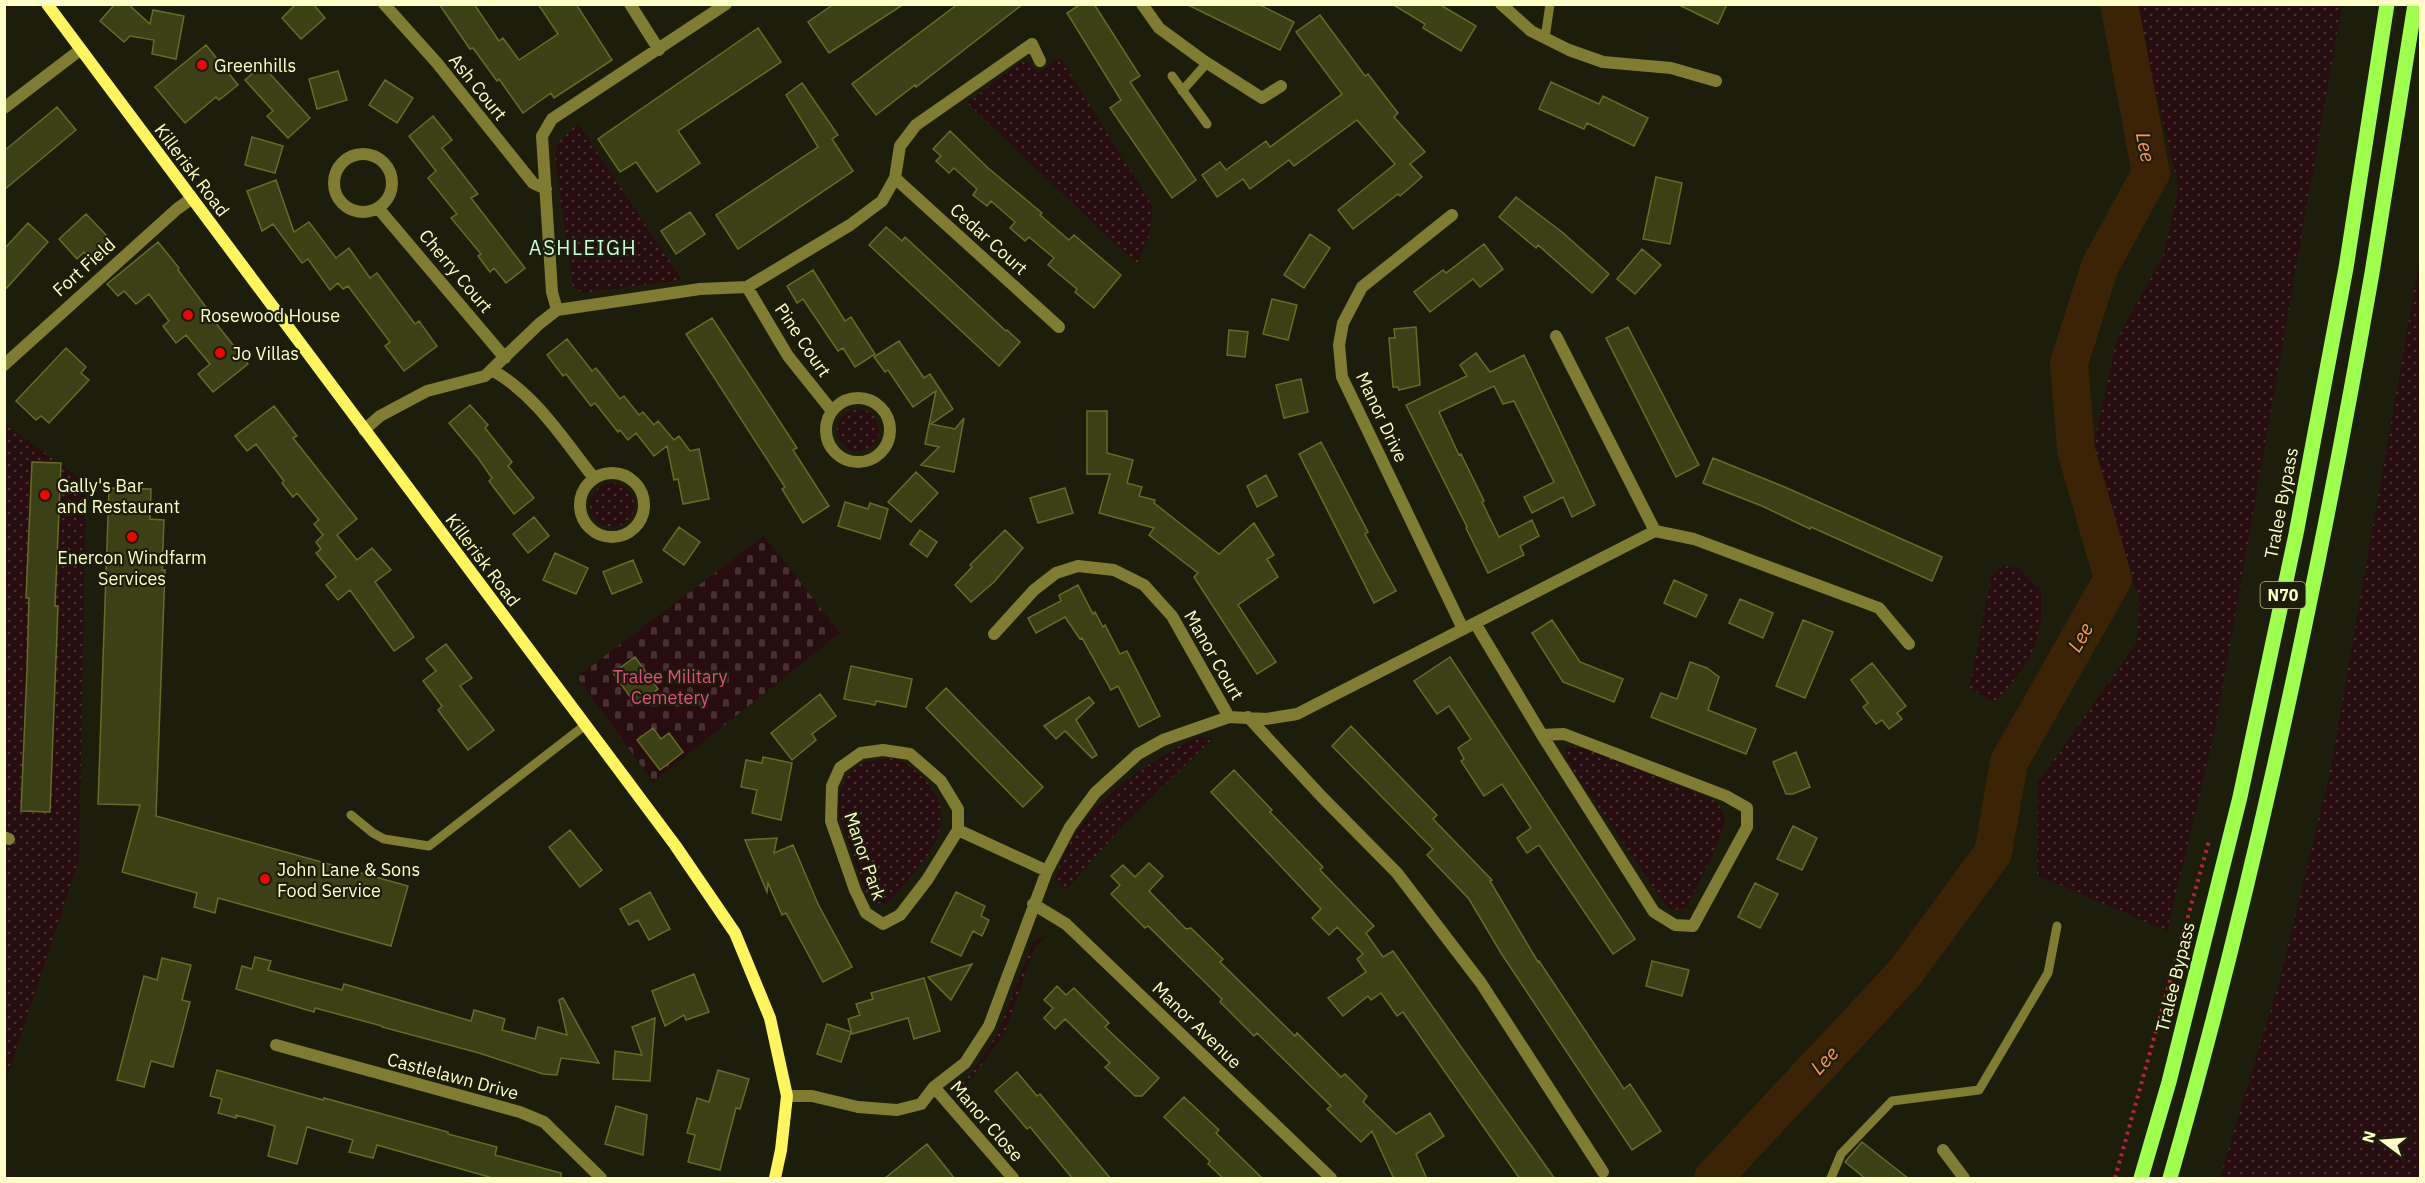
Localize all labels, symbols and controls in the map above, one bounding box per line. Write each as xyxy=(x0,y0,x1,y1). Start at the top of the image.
street label: Ash Court xyxy=(444,49,512,125)
place label: Greenhills xyxy=(214,54,296,77)
marker: Greenhills xyxy=(195,58,209,72)
street label: Killerisk Road xyxy=(150,119,234,221)
water label: Lee xyxy=(2130,130,2162,164)
street label: Cedar Court xyxy=(945,198,1033,280)
street label: Cherry Court xyxy=(414,224,498,318)
street label: Fort Field xyxy=(48,233,120,301)
district label: ASHLEIGH xyxy=(529,234,637,261)
street label: Pine Court xyxy=(770,299,836,381)
place label: Rosewood House xyxy=(200,304,340,327)
marker: Rosewood House xyxy=(181,308,195,322)
place label: Jo Villas xyxy=(232,342,299,365)
marker: Jo Villas xyxy=(213,346,227,360)
street label: Manor Drive xyxy=(1351,368,1413,466)
street label: Tralee Bypass xyxy=(2259,446,2303,560)
place label: Gally's Bar and Restaurant xyxy=(57,474,180,518)
marker: Gally's Bar and Restaurant xyxy=(38,488,52,502)
street label: Killerisk Road xyxy=(441,509,525,611)
marker: Enercon Windfarm Services xyxy=(125,530,139,544)
place label: Enercon Windfarm Services xyxy=(57,546,207,590)
road number: N70 xyxy=(2260,582,2306,608)
street label: Manor Court xyxy=(1179,606,1249,704)
water label: Lee xyxy=(2061,617,2099,657)
park label: Tralee Military Cemetery xyxy=(613,665,727,709)
street label: Manor Park xyxy=(839,809,891,904)
place label: John Lane & Sons Food Service xyxy=(277,858,420,902)
marker: John Lane & Sons Food Service xyxy=(258,872,272,886)
street label: Tralee Bypass xyxy=(2150,920,2200,1034)
street label: Manor Avenue xyxy=(1147,977,1247,1073)
water label: Lee xyxy=(1804,1040,1844,1080)
street label: Castlelawn Drive xyxy=(385,1047,521,1105)
street label: Manor Close xyxy=(945,1076,1029,1166)
north arrow xyxy=(2353,1111,2413,1171)
text: N xyxy=(2357,1129,2380,1145)

